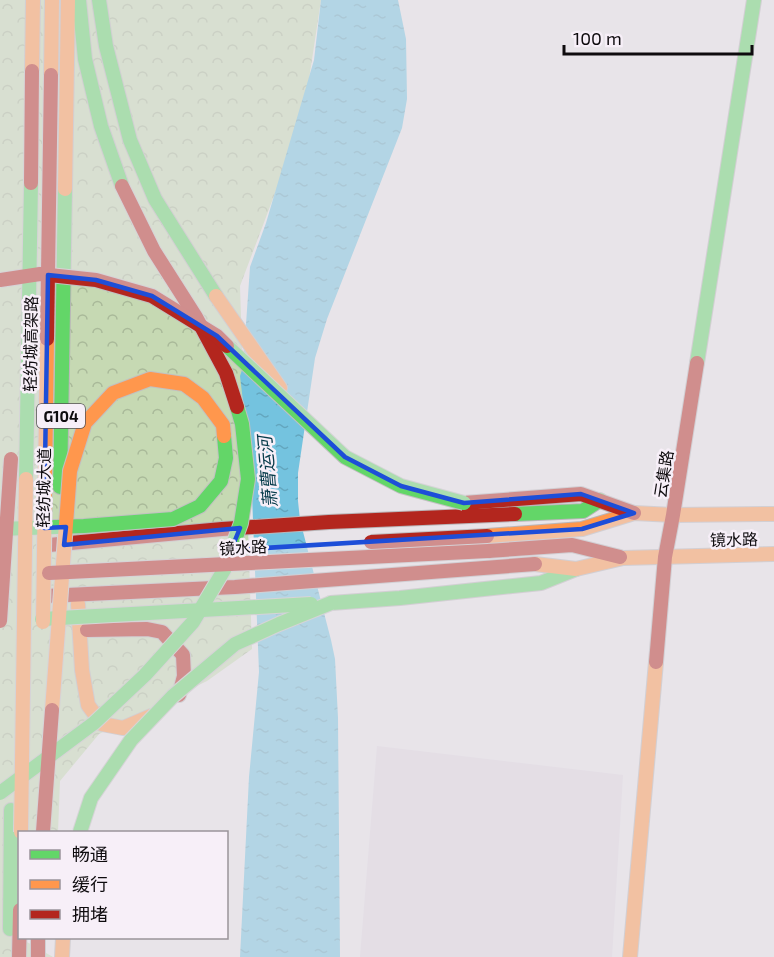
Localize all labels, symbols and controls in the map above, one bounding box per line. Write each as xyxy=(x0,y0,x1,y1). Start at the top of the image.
scale bar xyxy=(564,18,752,56)
text: 100 m xyxy=(573,27,622,49)
street label: 轻纺城高架路 xyxy=(20,296,40,392)
road number: G104 xyxy=(37,404,85,428)
water label: 萧曹运河 xyxy=(253,432,281,509)
street label: 轻纺城大道 xyxy=(33,448,53,528)
street label: 云集路 xyxy=(650,449,676,499)
street label: 镜水路 xyxy=(710,529,758,549)
street label: 镜水路 xyxy=(219,536,267,558)
legend xyxy=(18,831,228,939)
text: 畅通 xyxy=(72,843,108,865)
text: 缓行 xyxy=(72,873,108,895)
text: 拥堵 xyxy=(72,903,108,925)

